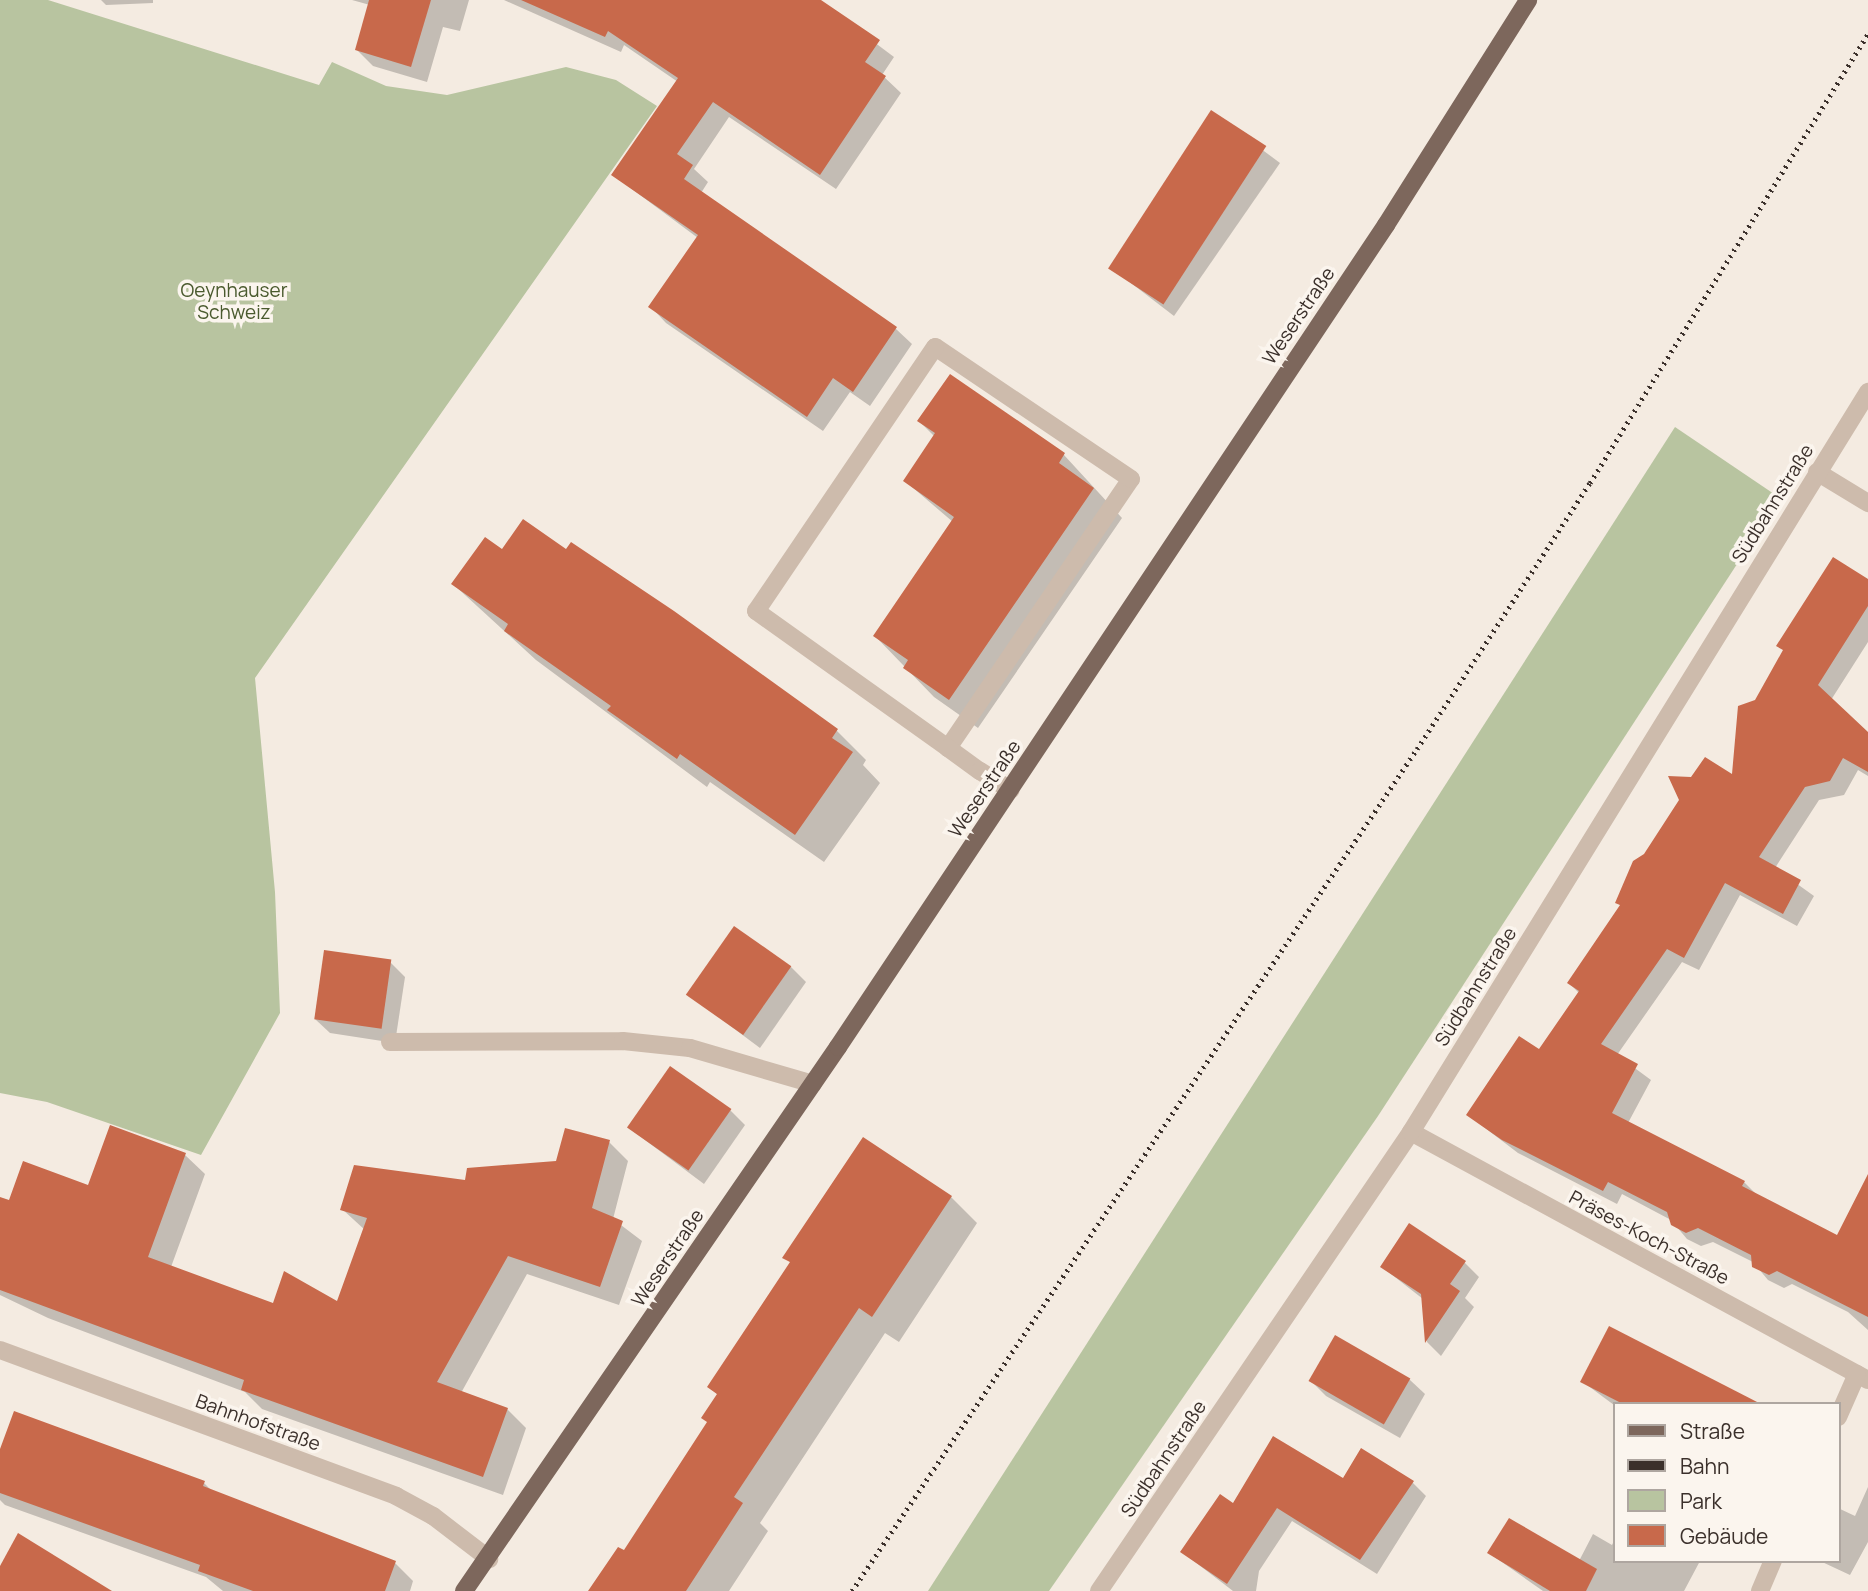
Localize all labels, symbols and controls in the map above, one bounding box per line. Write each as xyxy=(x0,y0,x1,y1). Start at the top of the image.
street label: Weserstraße xyxy=(1258,263,1340,369)
park label: Oeynhauser Schweiz xyxy=(180,280,288,324)
street label: Südbahnstraße xyxy=(1727,440,1819,568)
street label: Weserstraße xyxy=(944,736,1026,842)
street label: Südbahnstraße xyxy=(1430,923,1522,1051)
street label: Präses-Koch-Straße xyxy=(1565,1186,1733,1290)
street label: Weserstraße xyxy=(627,1205,709,1311)
street label: Bahnhofstraße xyxy=(192,1390,324,1456)
street label: Südbahnstraße xyxy=(1117,1396,1211,1522)
legend xyxy=(1612,1402,1840,1563)
text: Straße xyxy=(1680,1417,1745,1445)
text: Bahn xyxy=(1680,1452,1730,1480)
text: Park xyxy=(1680,1487,1722,1515)
text: Gebäude xyxy=(1680,1522,1768,1550)

